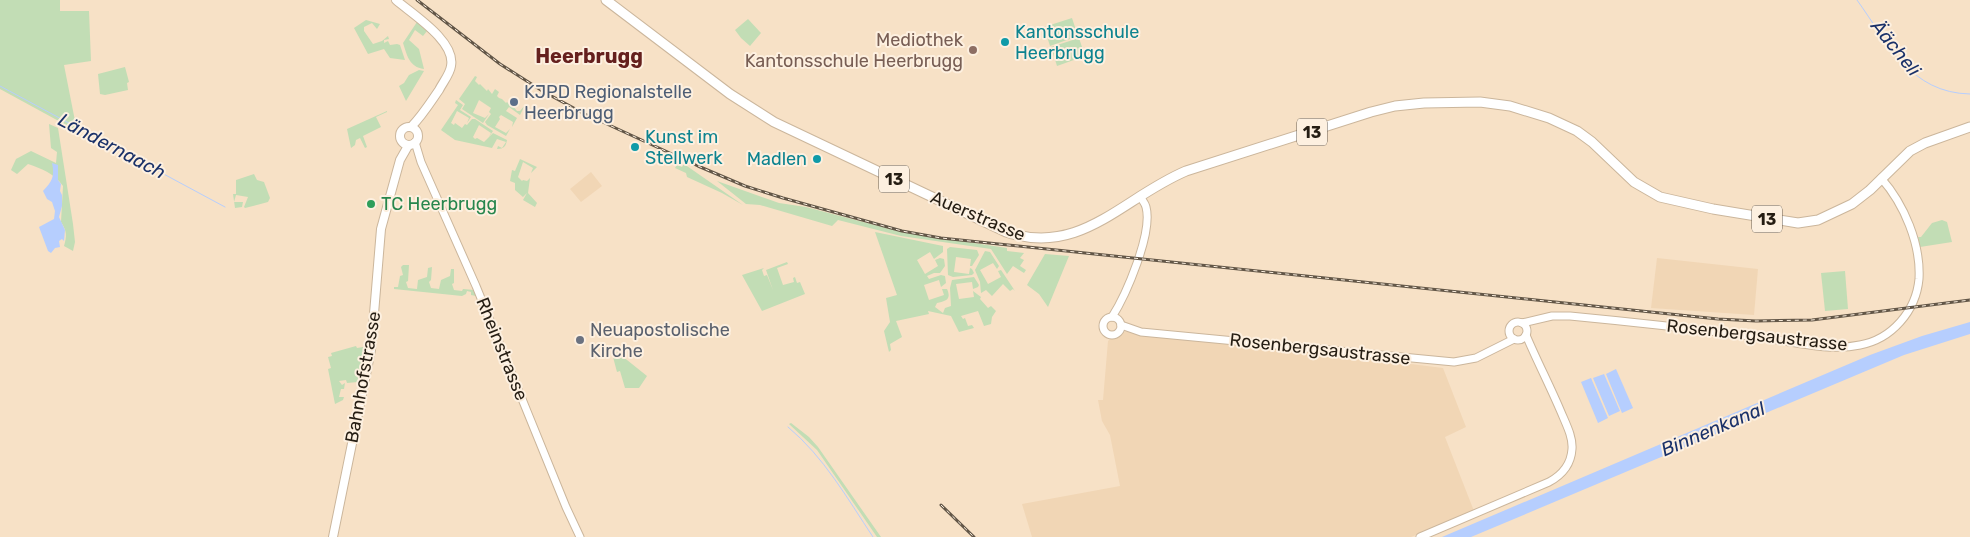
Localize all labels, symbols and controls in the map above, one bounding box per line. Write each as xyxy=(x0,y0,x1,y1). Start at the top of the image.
water label: Äächeli xyxy=(1866,14,1926,81)
place label: Kantonsschule Heerbrugg xyxy=(1015,21,1139,64)
place label: Mediothek Kantonsschule Heerbrugg xyxy=(745,29,964,72)
marker: Kantonsschule Heerbrugg xyxy=(999,36,1011,48)
district label: Heerbrugg xyxy=(535,44,643,68)
marker: Mediothek Kantonsschule Heerbrugg xyxy=(967,44,979,56)
place label: KJPD Regionalstelle Heerbrugg xyxy=(524,81,692,124)
marker: KJPD Regionalstelle Heerbrugg xyxy=(508,96,520,108)
water label: Ländernaach xyxy=(54,108,170,184)
road number: 13 xyxy=(1297,118,1327,146)
place label: Kunst im Stellwerk xyxy=(645,126,723,169)
marker: Kunst im Stellwerk xyxy=(629,141,641,153)
place label: Madlen xyxy=(747,148,807,170)
marker: Madlen xyxy=(811,153,823,165)
road number: 13 xyxy=(879,165,909,192)
street label: Auerstrasse xyxy=(927,186,1029,246)
place label: TC Heerbrugg xyxy=(381,193,497,215)
marker: TC Heerbrugg xyxy=(365,198,377,210)
road number: 13 xyxy=(1752,205,1782,232)
street label: Rheinstrasse xyxy=(471,294,533,404)
street label: Bahnhofstrasse xyxy=(341,309,385,445)
street label: Rosenbergsaustrasse xyxy=(1666,315,1848,355)
place label: Neuapostolische Kirche xyxy=(590,319,730,362)
street label: Rosenbergsaustrasse xyxy=(1229,329,1411,369)
marker: Neuapostolische Kirche xyxy=(574,334,586,346)
water label: Binnenkanal xyxy=(1658,397,1769,461)

